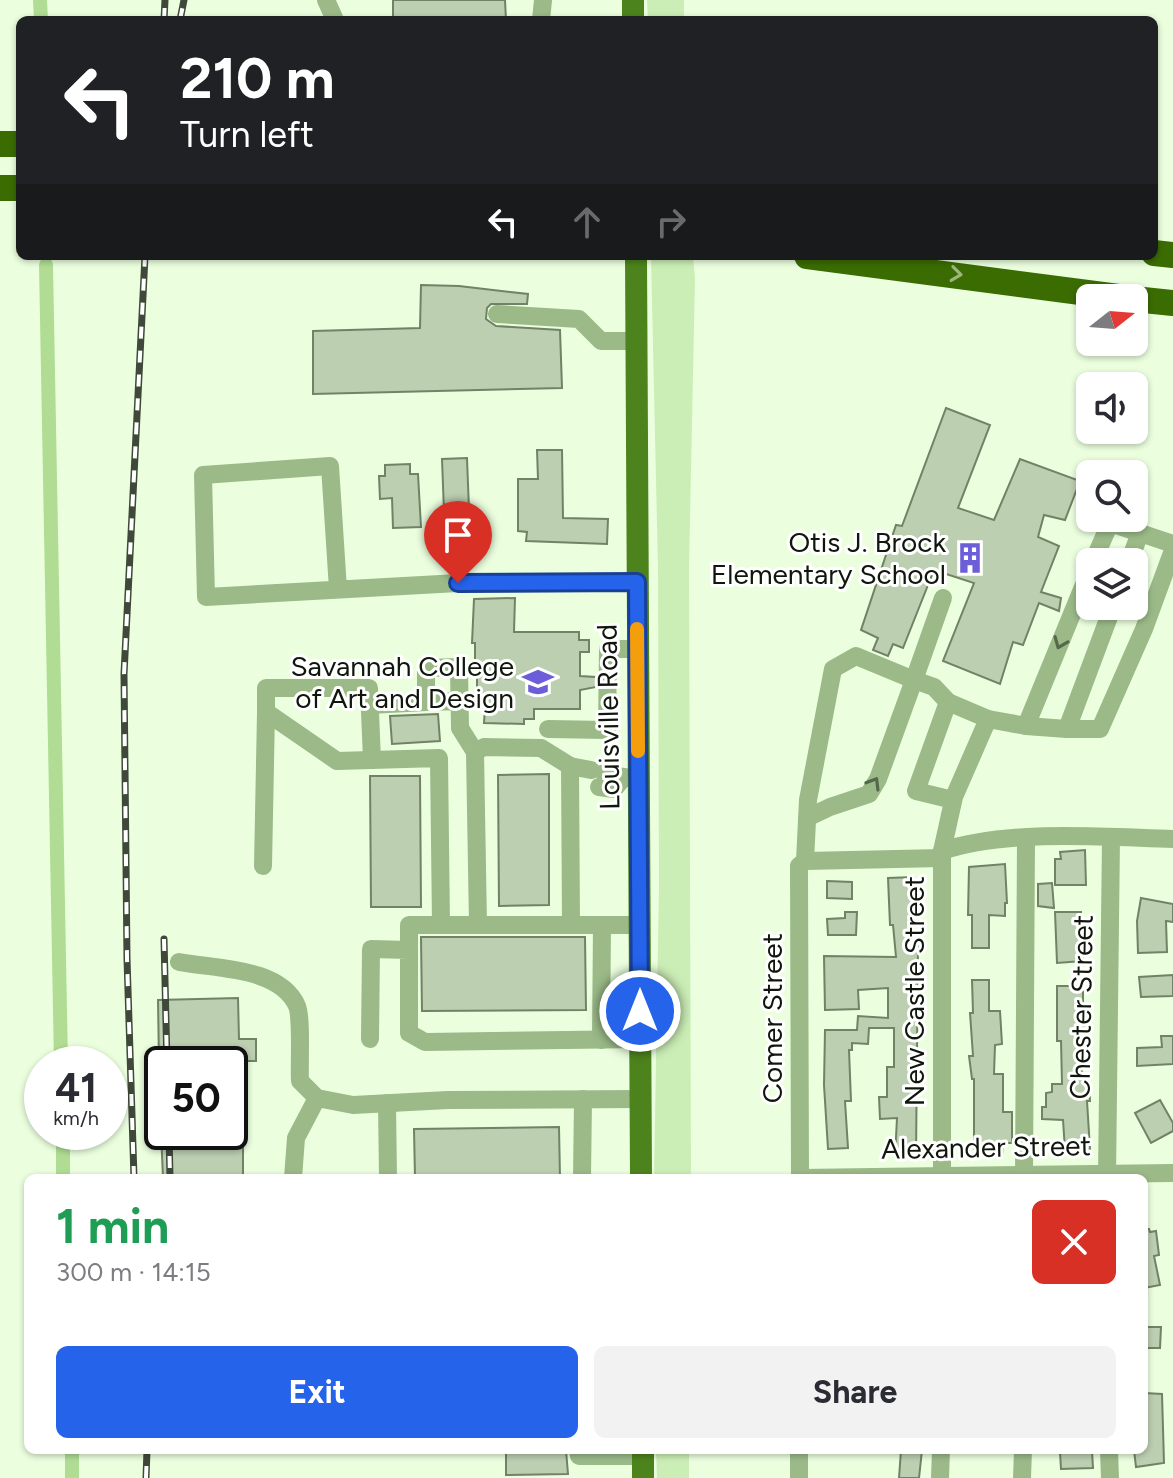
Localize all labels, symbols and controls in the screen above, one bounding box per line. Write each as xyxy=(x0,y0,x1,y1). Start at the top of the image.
text: 210 m xyxy=(180,45,335,112)
icon: left xyxy=(48,48,152,152)
text: Turn left xyxy=(180,113,314,156)
icon: left xyxy=(481,200,525,244)
icon: ahead xyxy=(565,200,609,244)
icon: right xyxy=(649,200,693,244)
one-way arrow xyxy=(950,266,963,283)
north arrow xyxy=(1076,284,1148,356)
map controls xyxy=(1076,284,1148,620)
button: sound xyxy=(1076,372,1148,444)
button: search xyxy=(1076,460,1148,532)
pin xyxy=(424,501,492,583)
icon: arrive xyxy=(436,513,480,557)
place label: Otis J. Brock Elementary School xyxy=(711,525,946,591)
building icon: Otis J. Brock Elementary School xyxy=(953,541,987,575)
button: layers xyxy=(1076,548,1148,620)
street label: Louisville Road xyxy=(589,624,627,810)
one-way arrow xyxy=(1054,635,1070,649)
place label: Savannah College of Art and Design xyxy=(290,649,514,715)
school or university icon: Savannah College of Art and Design xyxy=(521,665,555,699)
one-way arrow xyxy=(864,778,879,792)
street label: New Castle Street xyxy=(897,876,931,1106)
street label: Chester Street xyxy=(1062,914,1100,1100)
street label: Comer Street xyxy=(755,933,789,1103)
position arrow xyxy=(598,969,682,1053)
speed limit sign: 50 xyxy=(144,1046,248,1150)
text: 41 xyxy=(55,1064,97,1112)
text: km/h xyxy=(53,1106,99,1130)
street label: Alexander Street xyxy=(881,1128,1091,1166)
text: 1 min xyxy=(56,1197,169,1255)
button: close xyxy=(1032,1200,1116,1284)
text: 300 m · 14:15 xyxy=(56,1256,211,1288)
button: Exit xyxy=(56,1346,578,1438)
button: Share xyxy=(594,1346,1116,1438)

